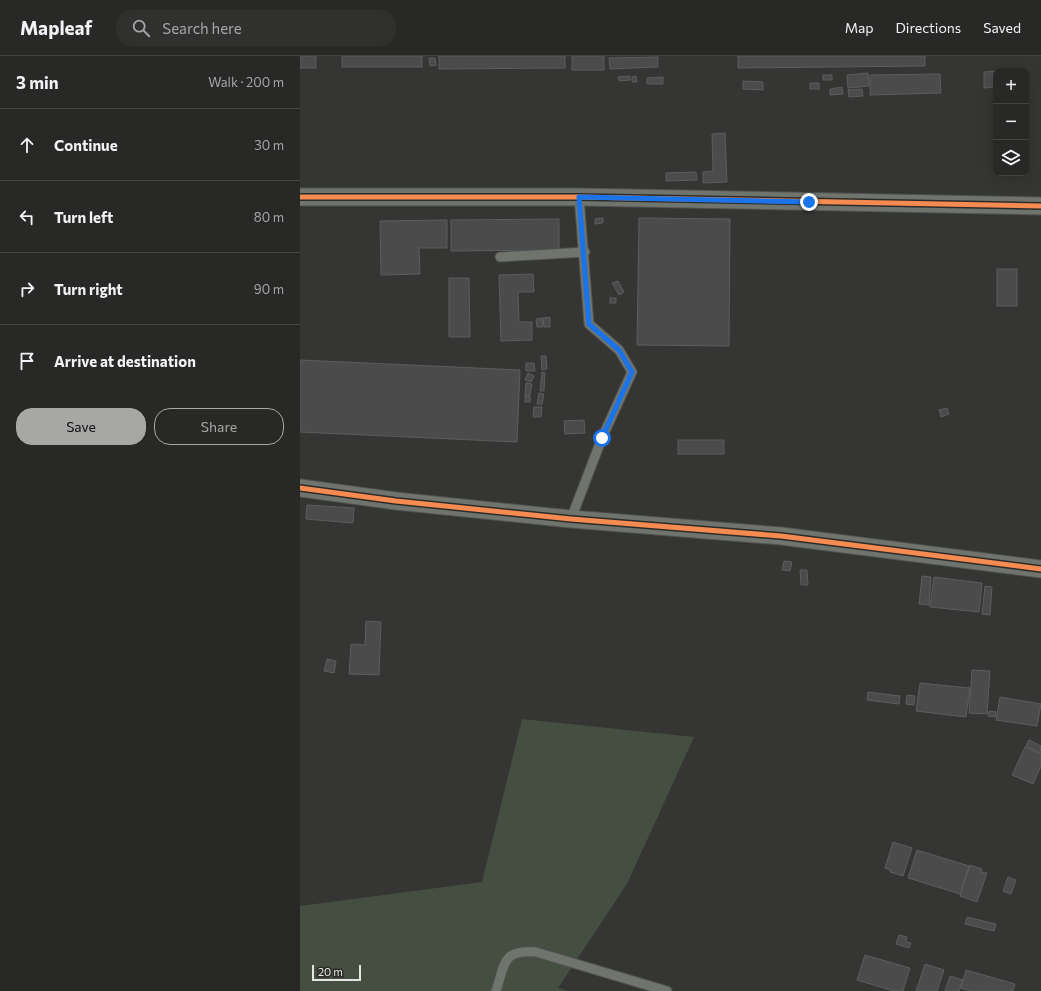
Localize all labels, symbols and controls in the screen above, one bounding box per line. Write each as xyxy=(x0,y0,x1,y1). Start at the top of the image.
search box xyxy=(116,10,396,46)
text: Mapleaf xyxy=(20,16,92,39)
icon: search xyxy=(130,17,152,39)
text: Search here xyxy=(162,19,242,37)
text: Map xyxy=(845,19,874,36)
text: Directions xyxy=(896,19,961,36)
text: Saved xyxy=(983,19,1021,36)
map controls xyxy=(993,68,1029,176)
button: + xyxy=(993,68,1029,104)
text: 3 min xyxy=(16,72,59,93)
text: Walk · 200 m xyxy=(208,74,284,90)
button: − xyxy=(993,104,1029,140)
icon: ahead xyxy=(16,134,38,156)
text: Continue xyxy=(54,136,118,154)
text: 30 m xyxy=(254,137,284,153)
button: layers xyxy=(993,140,1029,176)
route end xyxy=(800,193,818,211)
icon: left xyxy=(16,206,38,228)
text: Turn left xyxy=(54,208,113,226)
text: 80 m xyxy=(254,209,284,225)
icon: right xyxy=(16,278,38,300)
text: Turn right xyxy=(54,280,123,298)
text: 90 m xyxy=(254,281,284,297)
icon: arrive xyxy=(16,350,38,372)
text: Arrive at destination xyxy=(54,352,196,370)
button: Save xyxy=(16,408,146,445)
button: Share xyxy=(154,408,284,445)
route start xyxy=(593,429,611,447)
scale bar xyxy=(312,963,361,982)
text: 20 m xyxy=(318,965,343,978)

